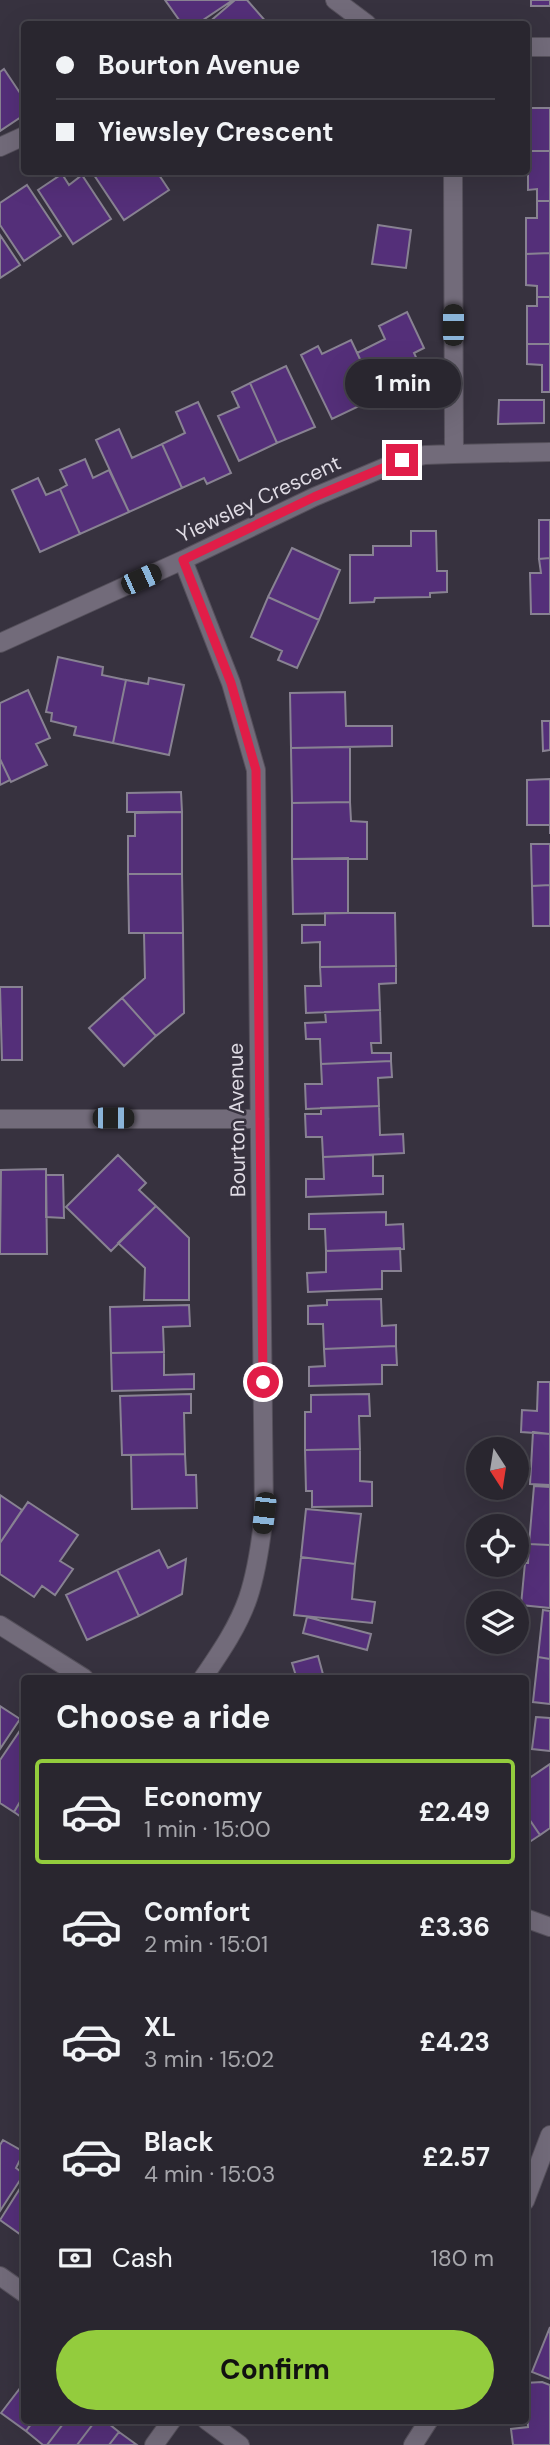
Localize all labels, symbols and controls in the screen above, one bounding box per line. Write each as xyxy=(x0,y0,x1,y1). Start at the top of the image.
text: Bourton Avenue xyxy=(98,48,300,82)
text: Yiewsley Crescent xyxy=(98,115,334,149)
car xyxy=(443,304,464,346)
callout: 1 min xyxy=(344,358,460,407)
text: 1 min xyxy=(375,368,431,398)
route end xyxy=(386,444,418,476)
street label: Yiewsley Crescent xyxy=(172,449,346,549)
car xyxy=(118,561,165,597)
street label: Bourton Avenue xyxy=(222,1043,252,1197)
car xyxy=(93,1108,135,1129)
route start xyxy=(247,1366,279,1398)
north arrow xyxy=(466,1437,528,1500)
map controls xyxy=(466,1437,529,1654)
car xyxy=(252,1491,277,1535)
button: locate xyxy=(466,1514,529,1577)
button: layers xyxy=(466,1591,529,1654)
text: Choose a ride xyxy=(56,1696,271,1738)
icon: car xyxy=(60,1780,123,1843)
text: Economy xyxy=(144,1780,262,1814)
text: £2.49 xyxy=(419,1795,490,1829)
text: 1 min · 15:00 xyxy=(144,1814,271,1844)
icon: car xyxy=(60,1895,123,1958)
text: Comfort xyxy=(144,1895,250,1929)
text: £3.36 xyxy=(419,1910,490,1944)
text: 2 min · 15:01 xyxy=(144,1929,268,1959)
icon: car xyxy=(60,2010,123,2073)
text: XL xyxy=(144,2010,176,2044)
text: £4.23 xyxy=(420,2025,490,2059)
text: 3 min · 15:02 xyxy=(144,2044,274,2074)
icon: car xyxy=(60,2125,123,2188)
text: Black xyxy=(144,2125,214,2159)
text: £2.57 xyxy=(422,2140,490,2174)
text: 4 min · 15:03 xyxy=(144,2159,275,2189)
icon: cash xyxy=(56,2239,94,2277)
text: Cash xyxy=(112,2241,173,2275)
text: 180 m xyxy=(430,2243,494,2273)
button: Confirm xyxy=(56,2330,494,2410)

